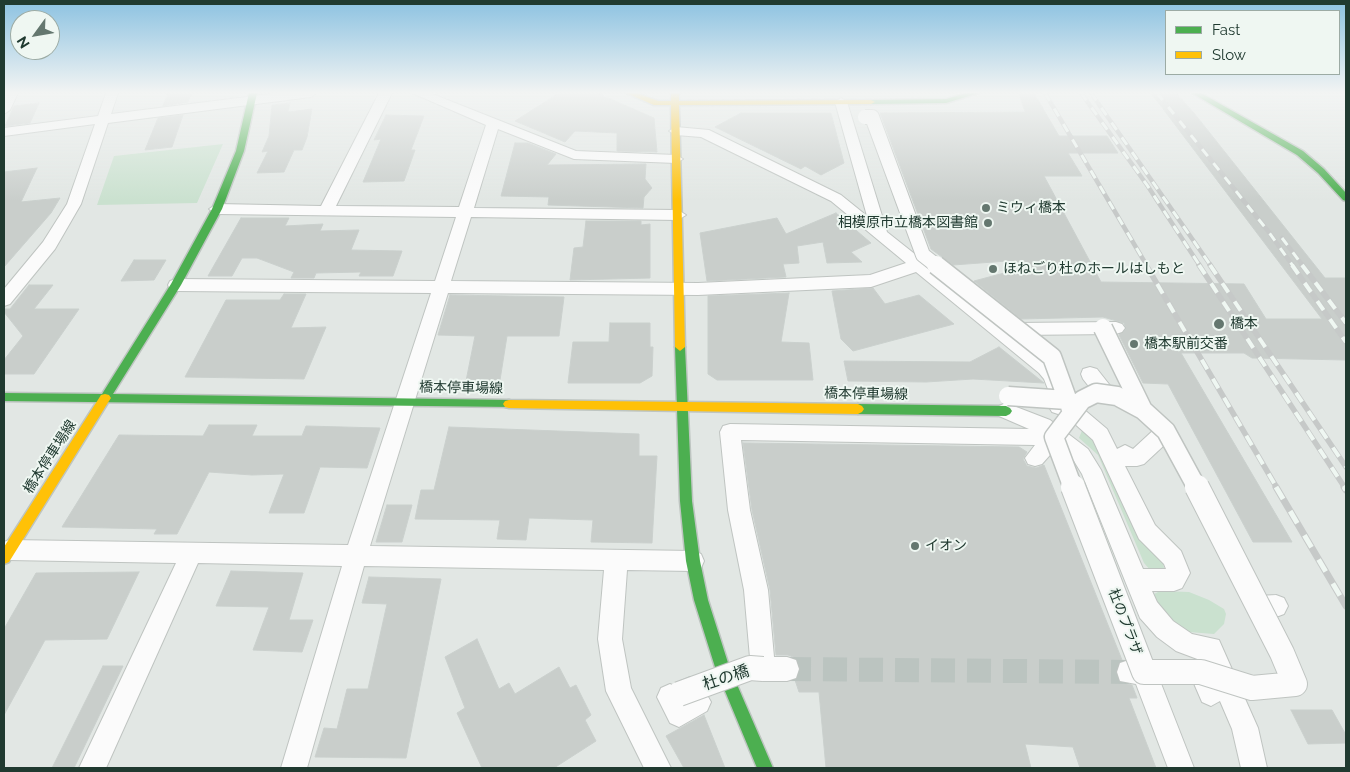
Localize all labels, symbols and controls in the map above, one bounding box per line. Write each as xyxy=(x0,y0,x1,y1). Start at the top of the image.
north arrow xyxy=(10,10,60,60)
legend xyxy=(1165,10,1340,75)
text: Fast xyxy=(1212,21,1240,39)
text: N xyxy=(14,34,33,51)
text: Slow xyxy=(1212,46,1246,64)
place label: ミウィ橋本 xyxy=(996,200,1066,216)
marker: ミウィ橋本 xyxy=(980,202,992,214)
place label: 相模原市立橋本図書館 xyxy=(838,215,978,231)
marker: 相模原市立橋本図書館 xyxy=(982,217,994,229)
place label: ほねごり杜のホールはしもと xyxy=(1003,261,1185,277)
marker: ほねごり杜のホールはしもと xyxy=(987,263,999,275)
place label: 橋本 xyxy=(1230,316,1258,332)
marker: 橋本 xyxy=(1212,317,1226,331)
place label: 橋本駅前交番 xyxy=(1144,336,1228,352)
marker: 橋本駅前交番 xyxy=(1128,338,1140,350)
street label: 橋本停車場線 xyxy=(419,379,503,397)
street label: 橋本停車場線 xyxy=(824,385,908,403)
street label: 橋本停車場線 xyxy=(20,417,80,497)
place label: イオン xyxy=(925,538,967,554)
marker: イオン xyxy=(909,540,921,552)
street label: 杜のプラザ xyxy=(1105,586,1145,658)
street label: 杜の橋 xyxy=(700,661,752,695)

